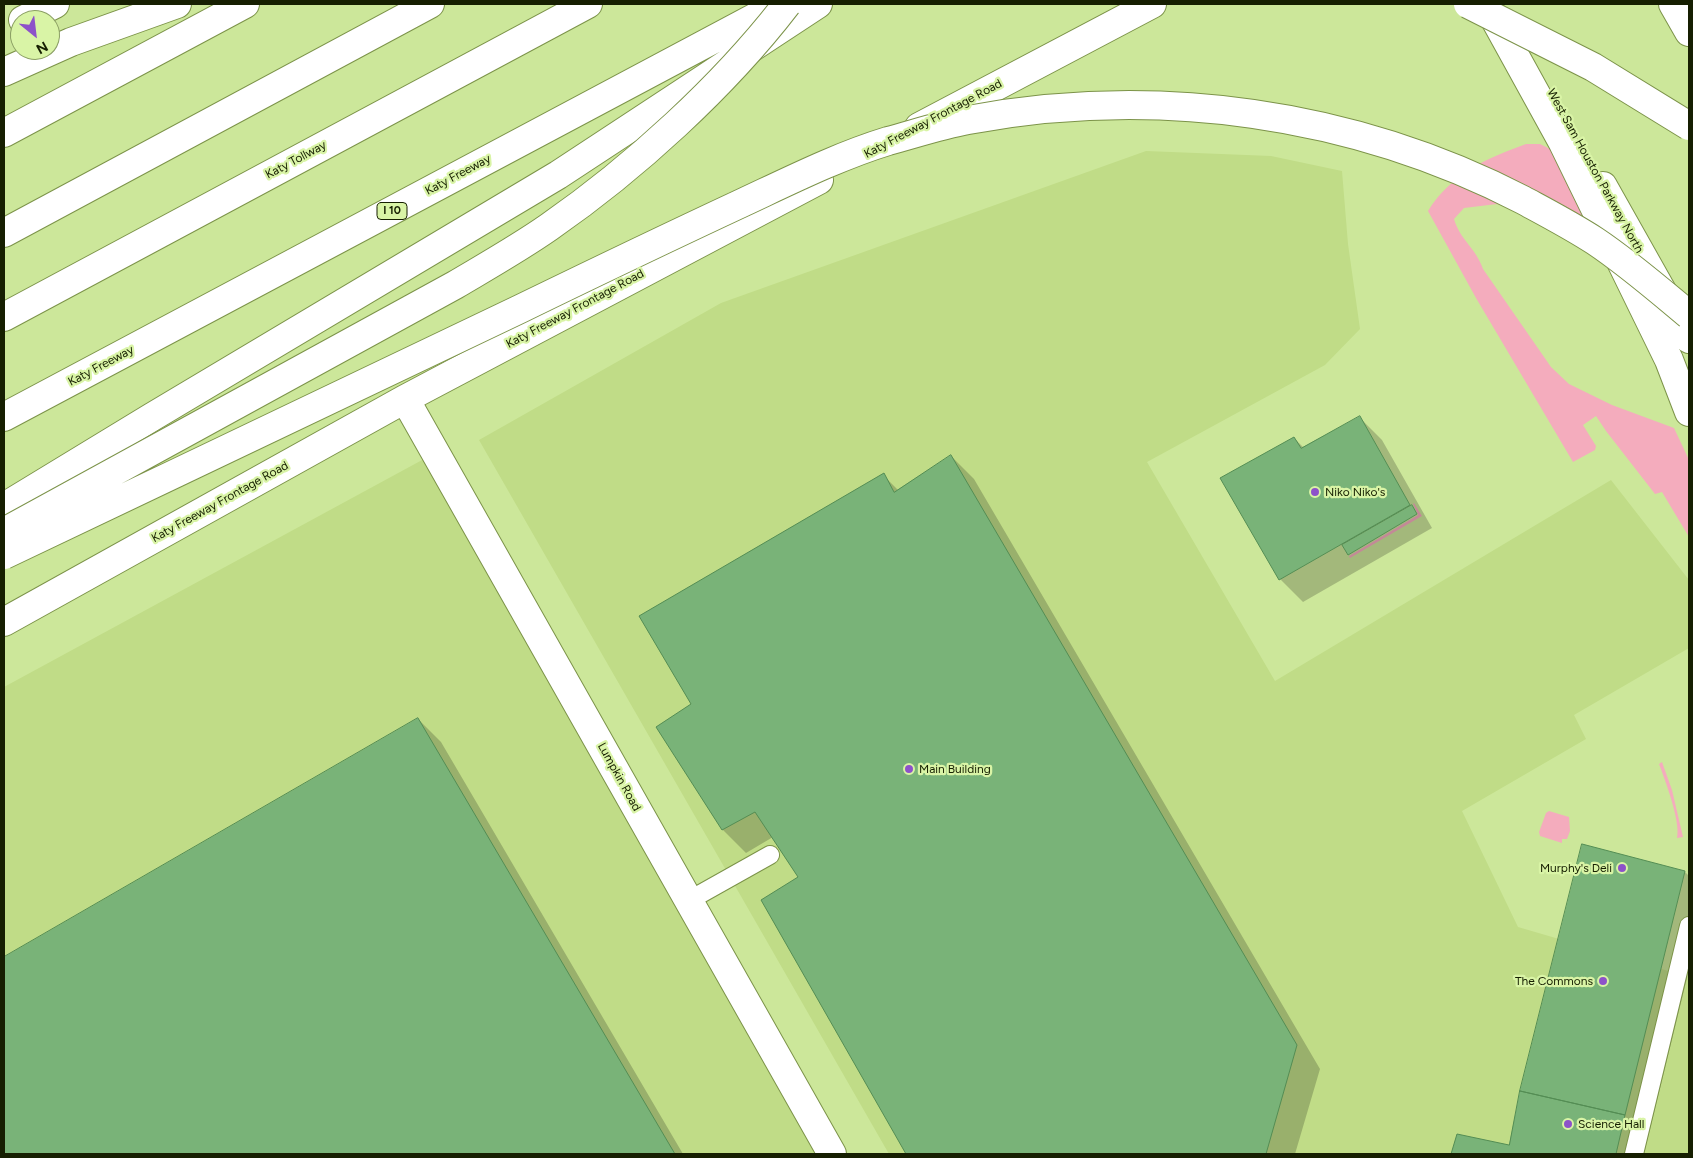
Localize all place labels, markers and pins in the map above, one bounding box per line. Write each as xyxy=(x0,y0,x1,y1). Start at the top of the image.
place label: Niko Niko's xyxy=(1325,485,1385,499)
marker: Niko Niko's xyxy=(1309,486,1321,498)
place label: Main Building xyxy=(919,762,991,776)
marker: Main Building xyxy=(903,763,915,775)
place label: Murphy's Deli xyxy=(1540,861,1612,875)
marker: Murphy's Deli xyxy=(1616,862,1628,874)
place label: The Commons xyxy=(1515,974,1593,988)
marker: The Commons xyxy=(1597,975,1609,987)
place label: Science Hall xyxy=(1578,1117,1644,1131)
marker: Science Hall xyxy=(1562,1118,1574,1130)

